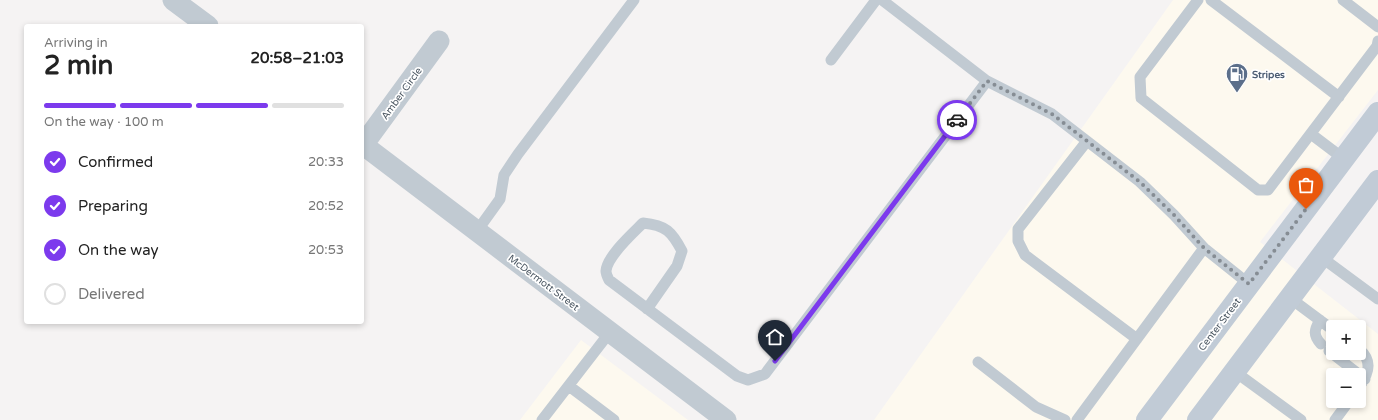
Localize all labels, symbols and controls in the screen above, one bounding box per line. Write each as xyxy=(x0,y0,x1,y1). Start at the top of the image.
text: Arriving in xyxy=(44,35,108,51)
text: 20:58–21:03 xyxy=(251,49,344,67)
text: 2 min xyxy=(44,50,113,81)
fuel station icon: Stripes xyxy=(1224,61,1250,94)
street label: Amber Circle xyxy=(379,65,425,122)
place label: Stripes xyxy=(1252,69,1285,81)
courier xyxy=(937,100,977,140)
icon: car xyxy=(946,109,968,131)
text: On the way · 100 m xyxy=(44,114,164,130)
icon: check xyxy=(44,151,66,173)
text: Confirmed xyxy=(78,153,153,171)
text: 20:33 xyxy=(308,154,344,170)
pin xyxy=(1289,168,1323,209)
icon: bag xyxy=(1295,174,1317,196)
icon: check xyxy=(44,195,66,217)
text: Preparing xyxy=(78,197,148,215)
text: 20:52 xyxy=(308,198,344,214)
icon: check xyxy=(44,239,66,261)
text: On the way xyxy=(78,241,158,259)
text: 20:53 xyxy=(308,242,344,258)
street label: McDermott Street xyxy=(506,252,581,313)
text: Delivered xyxy=(78,285,145,303)
street label: Center Street xyxy=(1196,296,1244,353)
pin xyxy=(758,320,792,361)
map controls xyxy=(1326,320,1366,408)
button: + xyxy=(1326,320,1366,360)
icon: home xyxy=(764,326,786,348)
button: − xyxy=(1326,368,1366,408)

